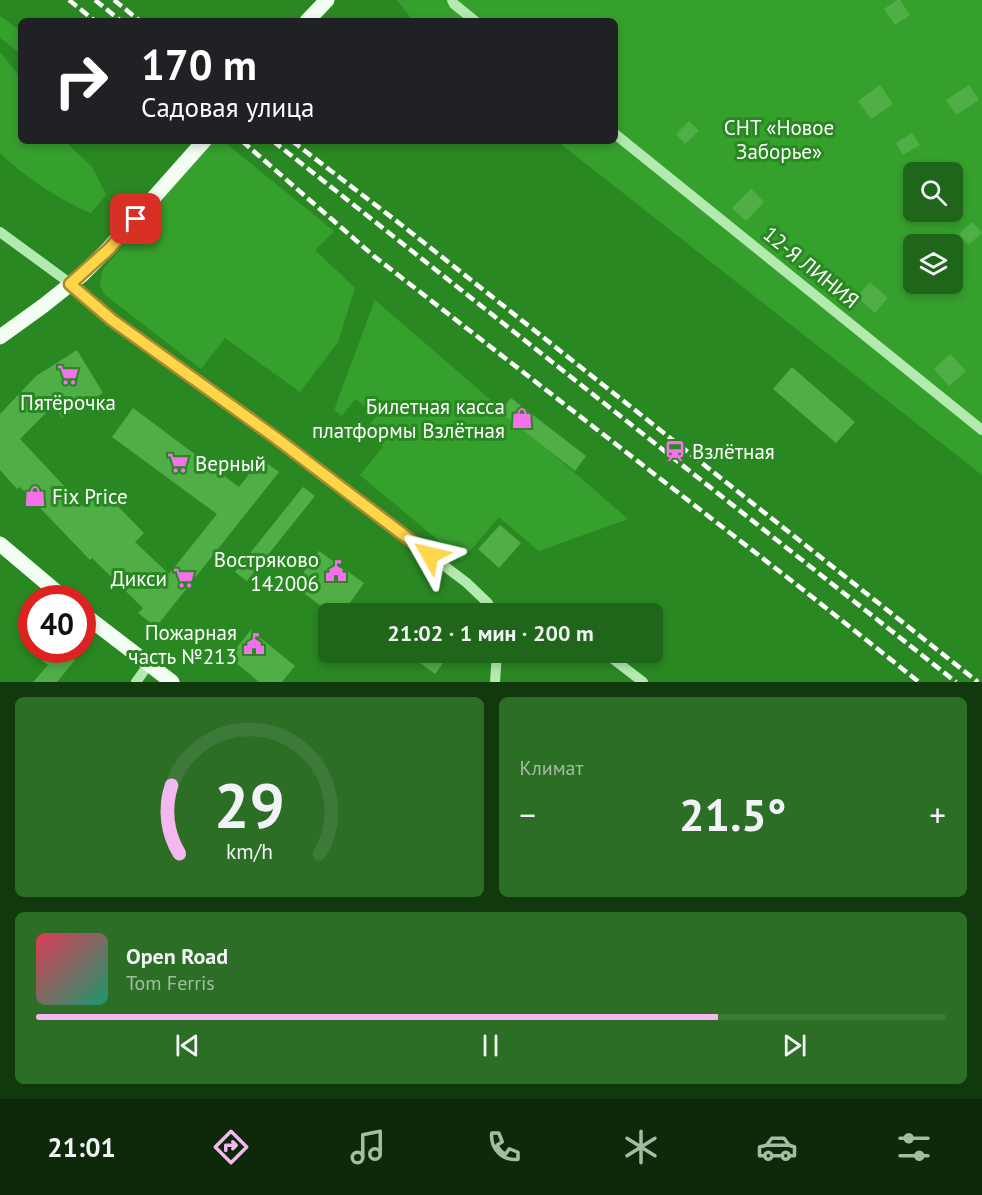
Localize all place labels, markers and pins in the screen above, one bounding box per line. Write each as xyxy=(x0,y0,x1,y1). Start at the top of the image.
pin xyxy=(110,193,161,244)
supermarket icon: Пятёрочка xyxy=(56,363,80,387)
place label: Пятёрочка xyxy=(20,389,116,416)
place label: Билетная касса платформы Взлётная xyxy=(312,393,505,444)
shop icon: Билетная касса платформы Взлётная xyxy=(510,406,534,430)
place label: Взлётная xyxy=(692,438,775,465)
station icon: Взлётная xyxy=(663,439,687,463)
place label: Верный xyxy=(195,450,266,477)
supermarket icon: Верный xyxy=(166,451,190,475)
place label: Fix Price xyxy=(52,483,128,510)
shop icon: Fix Price xyxy=(23,484,47,508)
place label: Востряково 142006 xyxy=(214,546,319,597)
public building icon: Востряково 142006 xyxy=(324,559,348,583)
place label: Дикси xyxy=(111,565,167,592)
supermarket icon: Дикси xyxy=(172,566,196,590)
place label: Пожарная часть №213 xyxy=(128,619,237,670)
public building icon: Пожарная часть №213 xyxy=(242,632,266,656)

